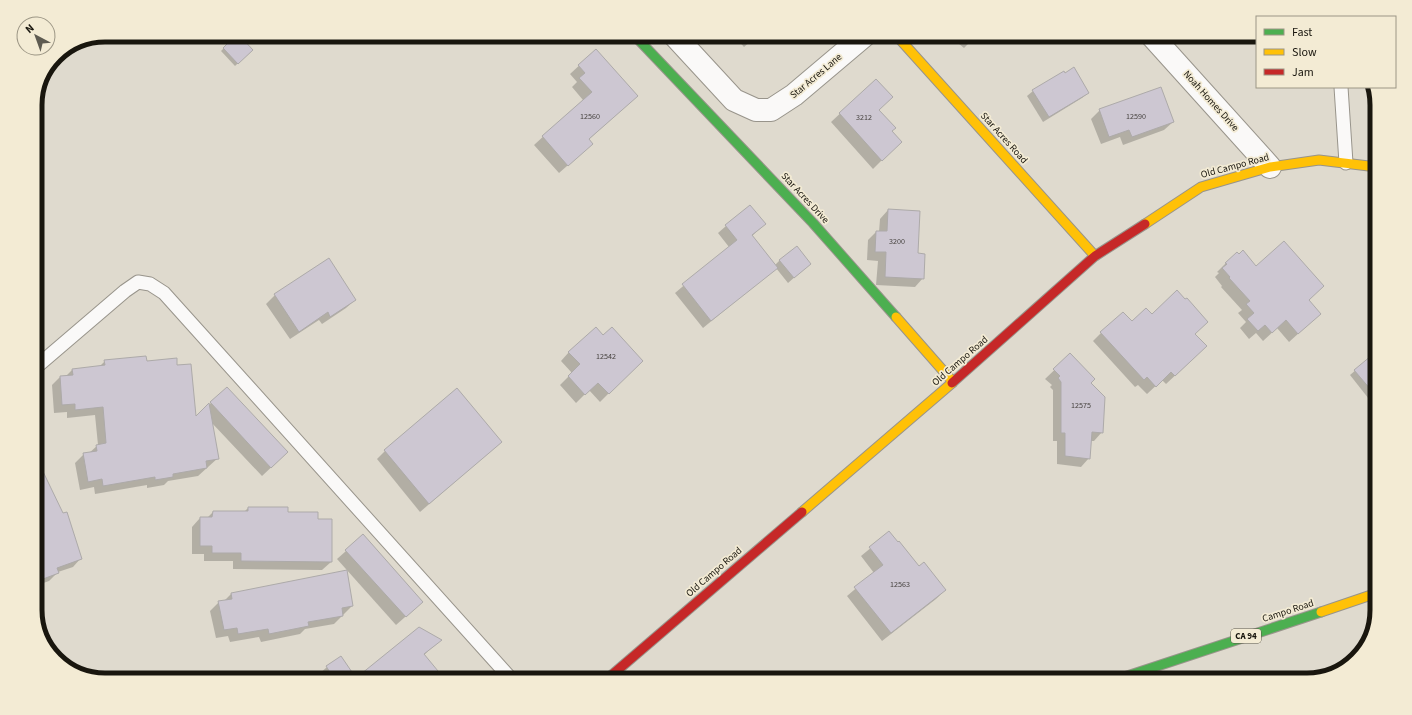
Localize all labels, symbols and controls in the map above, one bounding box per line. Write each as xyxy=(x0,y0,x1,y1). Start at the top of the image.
north arrow xyxy=(16,16,56,56)
legend xyxy=(1256,16,1396,88)
text: N xyxy=(22,21,37,37)
text: Fast xyxy=(1292,24,1312,41)
text: Slow xyxy=(1292,44,1317,61)
street label: Star Acres Lane xyxy=(787,50,845,102)
text: Jam xyxy=(1292,64,1314,81)
street label: Noah Homes Drive xyxy=(1180,68,1242,134)
street label: Star Acres Road xyxy=(977,109,1031,167)
house number: 12560 xyxy=(580,111,600,122)
house number: 12590 xyxy=(1126,111,1146,122)
house number: 3212 xyxy=(856,112,872,123)
street label: Old Campo Road xyxy=(1199,150,1271,182)
street label: Star Acres Drive xyxy=(778,169,832,227)
house number: 3200 xyxy=(889,236,905,247)
street label: Old Campo Road xyxy=(929,333,991,389)
house number: 12542 xyxy=(596,351,616,362)
house number: 12575 xyxy=(1071,400,1091,411)
street label: Old Campo Road xyxy=(683,544,745,600)
house number: 12563 xyxy=(890,579,910,590)
street label: Campo Road xyxy=(1260,596,1316,626)
road number: CA 94 xyxy=(1231,629,1261,643)

